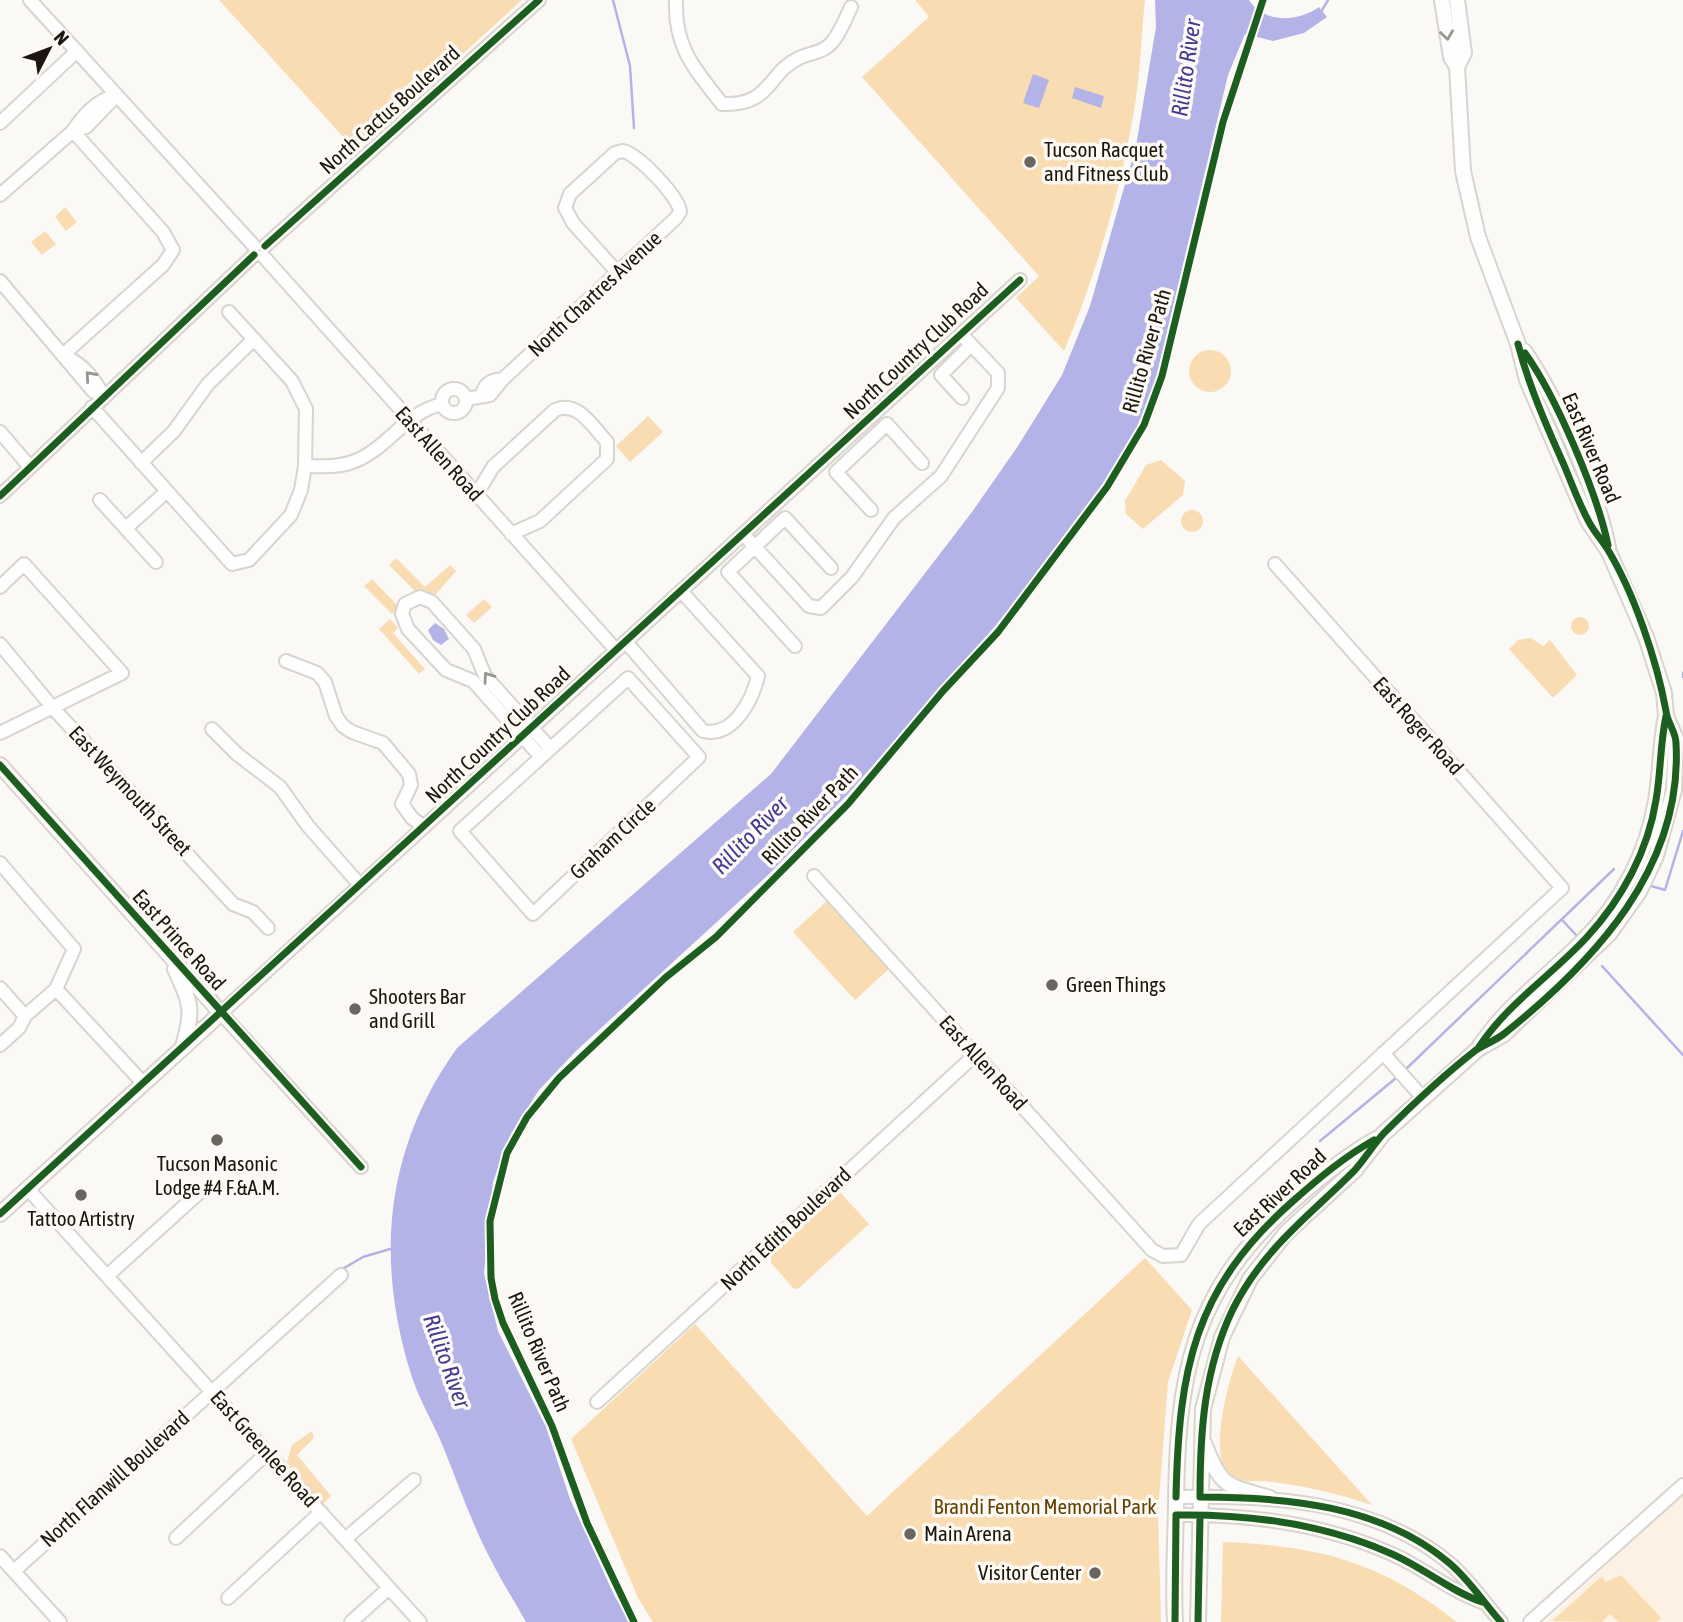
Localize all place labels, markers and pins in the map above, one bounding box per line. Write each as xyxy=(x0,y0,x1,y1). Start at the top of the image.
place label: Tucson Racquet and Fitness Club xyxy=(1044,137,1169,185)
marker: Tucson Racquet and Fitness Club xyxy=(1022,154,1038,170)
place label: Green Things xyxy=(1066,972,1166,996)
marker: Green Things xyxy=(1044,977,1060,993)
place label: Shooters Bar and Grill xyxy=(369,984,466,1032)
marker: Shooters Bar and Grill xyxy=(347,1001,363,1017)
marker: Tucson Masonic Lodge #4 F.&A.M. xyxy=(209,1132,225,1148)
place label: Tucson Masonic Lodge #4 F.&A.M. xyxy=(155,1151,279,1199)
marker: Tattoo Artistry xyxy=(73,1187,89,1203)
place label: Tattoo Artistry xyxy=(27,1206,135,1230)
place label: Main Arena xyxy=(924,1521,1012,1545)
marker: Main Arena xyxy=(902,1526,918,1542)
place label: Visitor Center xyxy=(978,1560,1082,1584)
marker: Visitor Center xyxy=(1087,1565,1103,1581)

